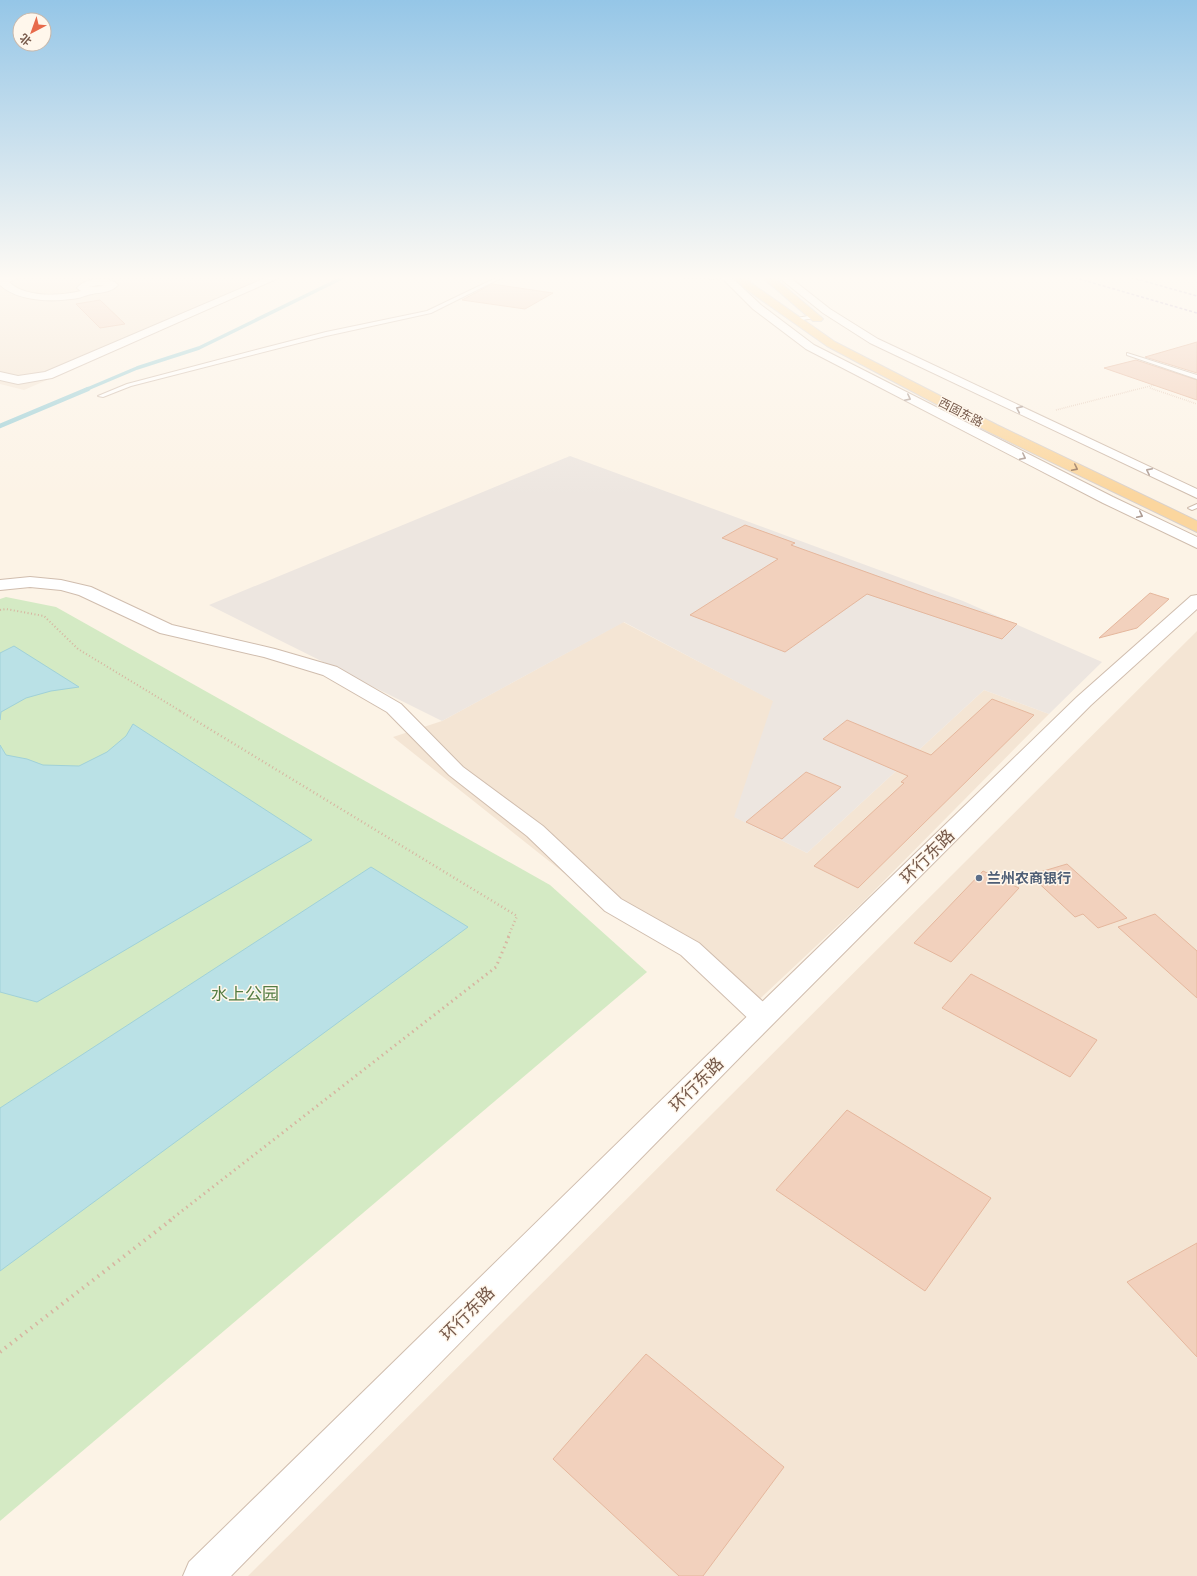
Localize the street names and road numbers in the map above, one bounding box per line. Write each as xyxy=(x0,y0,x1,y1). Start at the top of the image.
street label: 西固东路 xyxy=(937,395,985,429)
street label: 环行东路 xyxy=(896,825,958,887)
street label: 环行东路 xyxy=(665,1053,727,1115)
street label: 环行东路 xyxy=(436,1282,498,1344)

